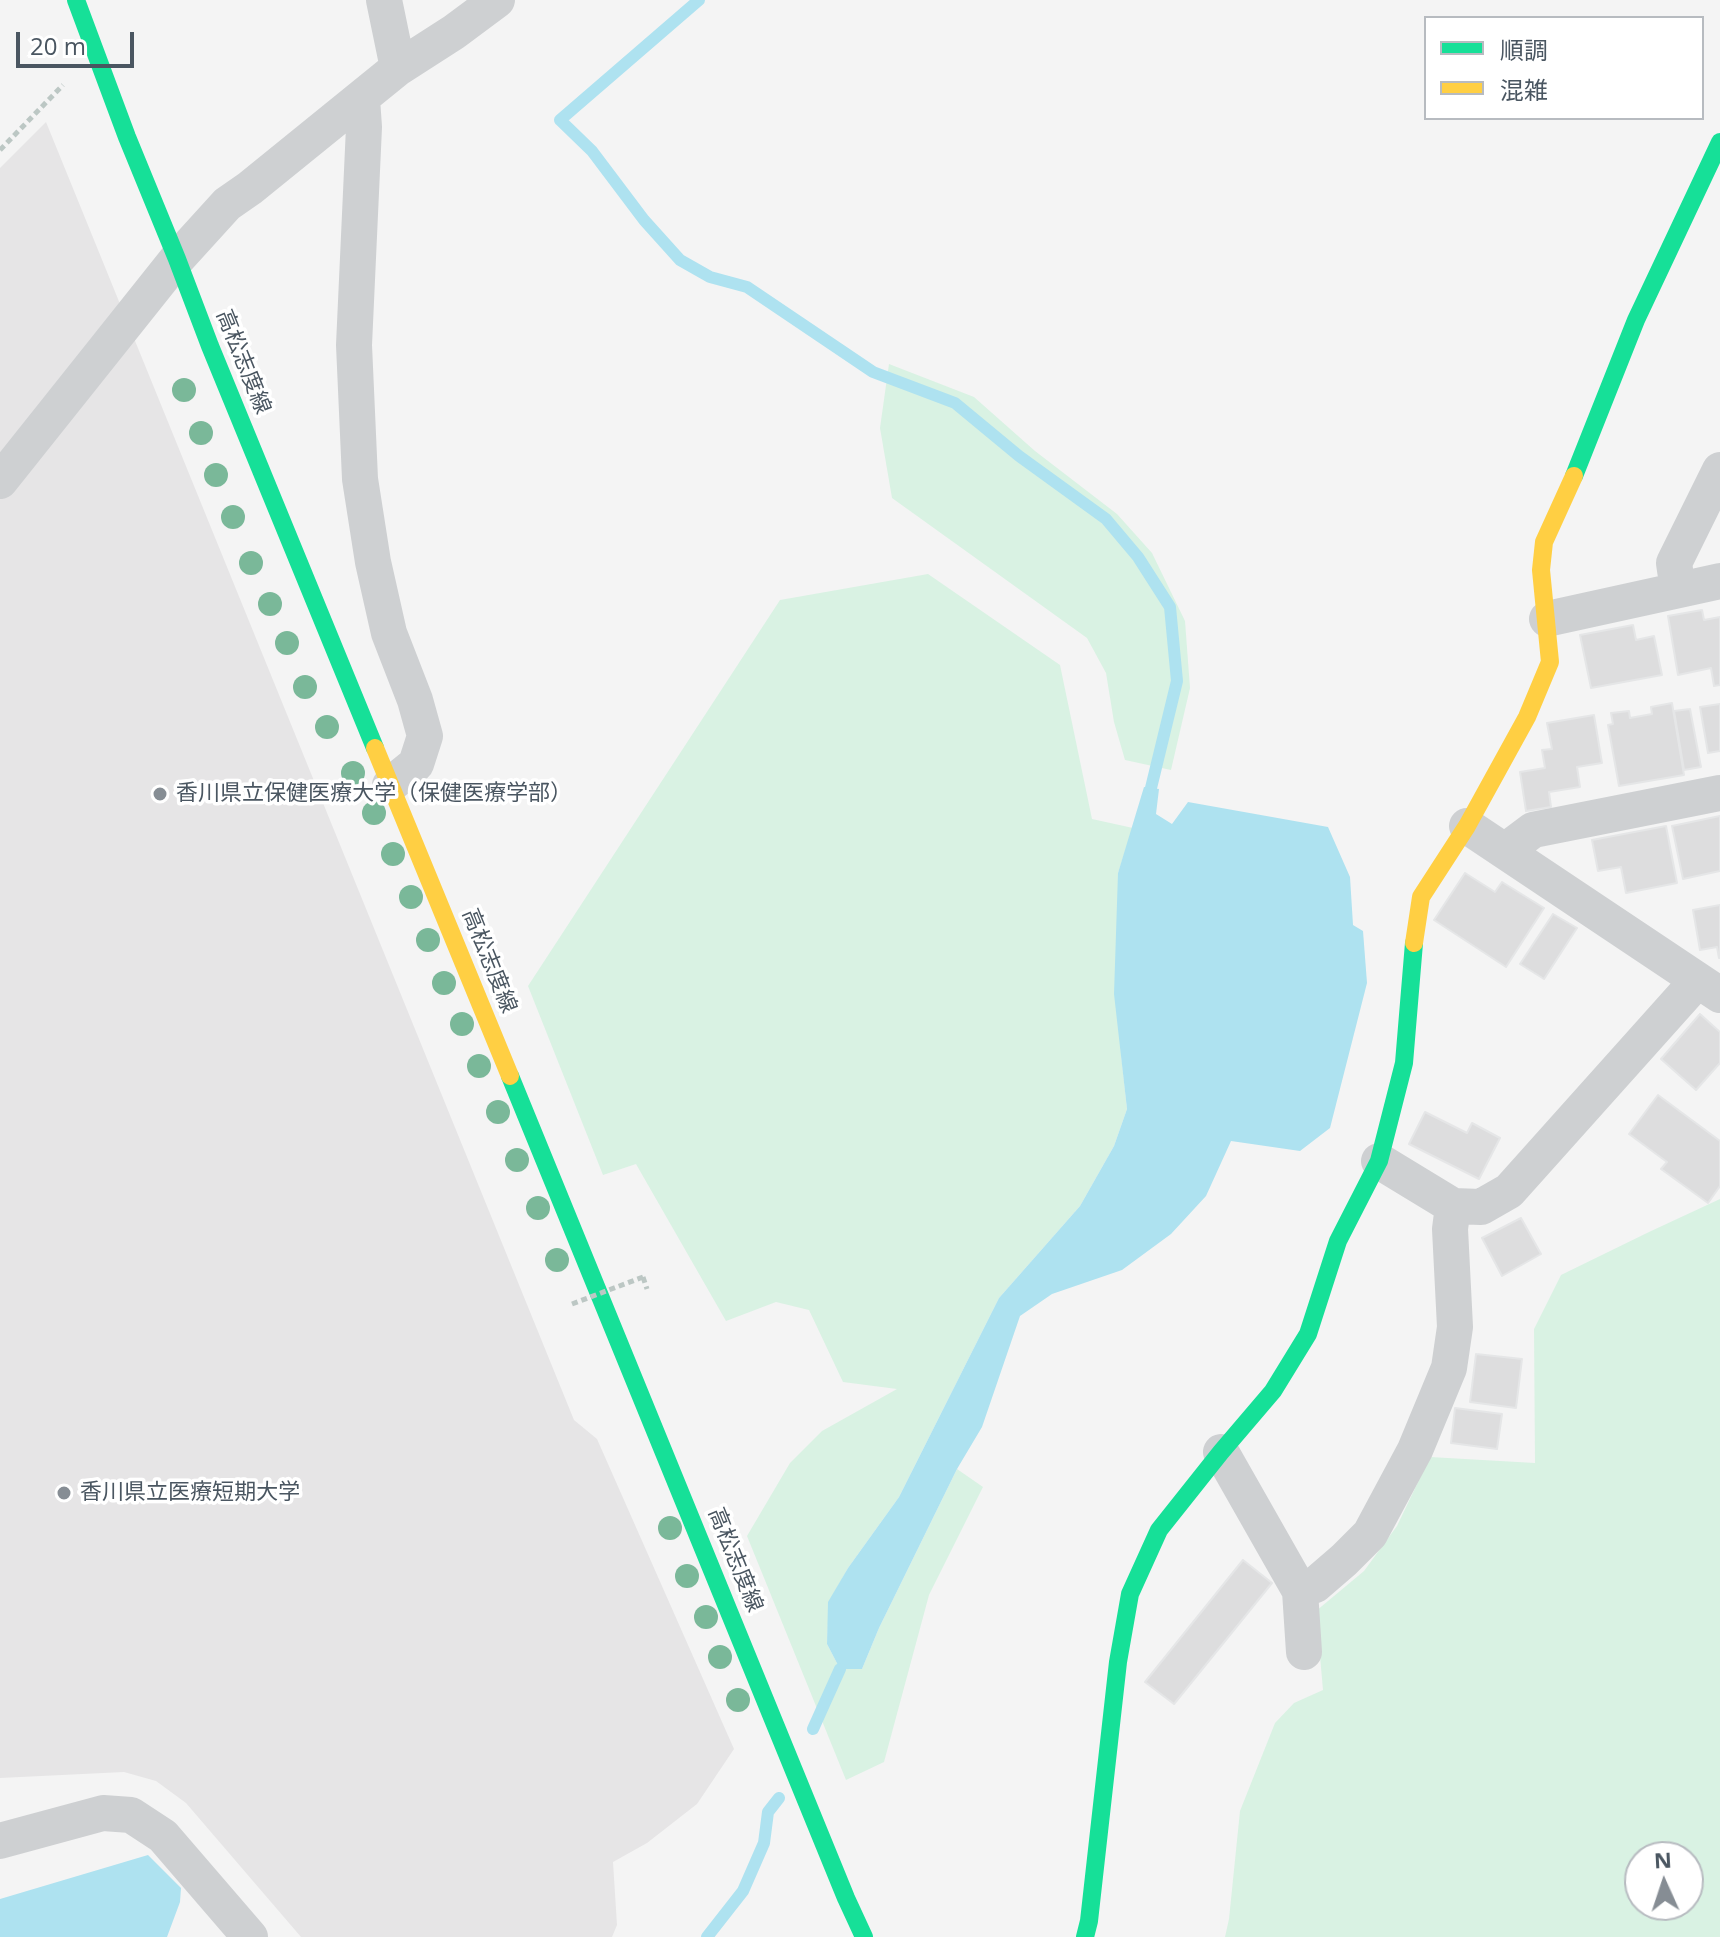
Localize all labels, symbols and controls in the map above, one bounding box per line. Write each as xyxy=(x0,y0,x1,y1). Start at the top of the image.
scale bar xyxy=(20,16,138,66)
legend xyxy=(1424,16,1704,120)
text: 20 m xyxy=(30,29,86,62)
text: 順調 xyxy=(1500,33,1548,66)
text: 混雑 xyxy=(1500,73,1548,106)
street label: 高松志度線 xyxy=(210,306,276,418)
place label: 香川県立保健医療大学（保健医療学部） xyxy=(176,781,572,807)
marker: 香川県立保健医療大学（保健医療学部） xyxy=(151,785,169,803)
street label: 高松志度線 xyxy=(456,905,522,1017)
place label: 香川県立医療短期大学 xyxy=(80,1480,300,1506)
marker: 香川県立医療短期大学 xyxy=(55,1484,73,1502)
street label: 高松志度線 xyxy=(702,1504,768,1616)
north arrow xyxy=(1624,1841,1704,1921)
text: N xyxy=(1653,1844,1673,1874)

